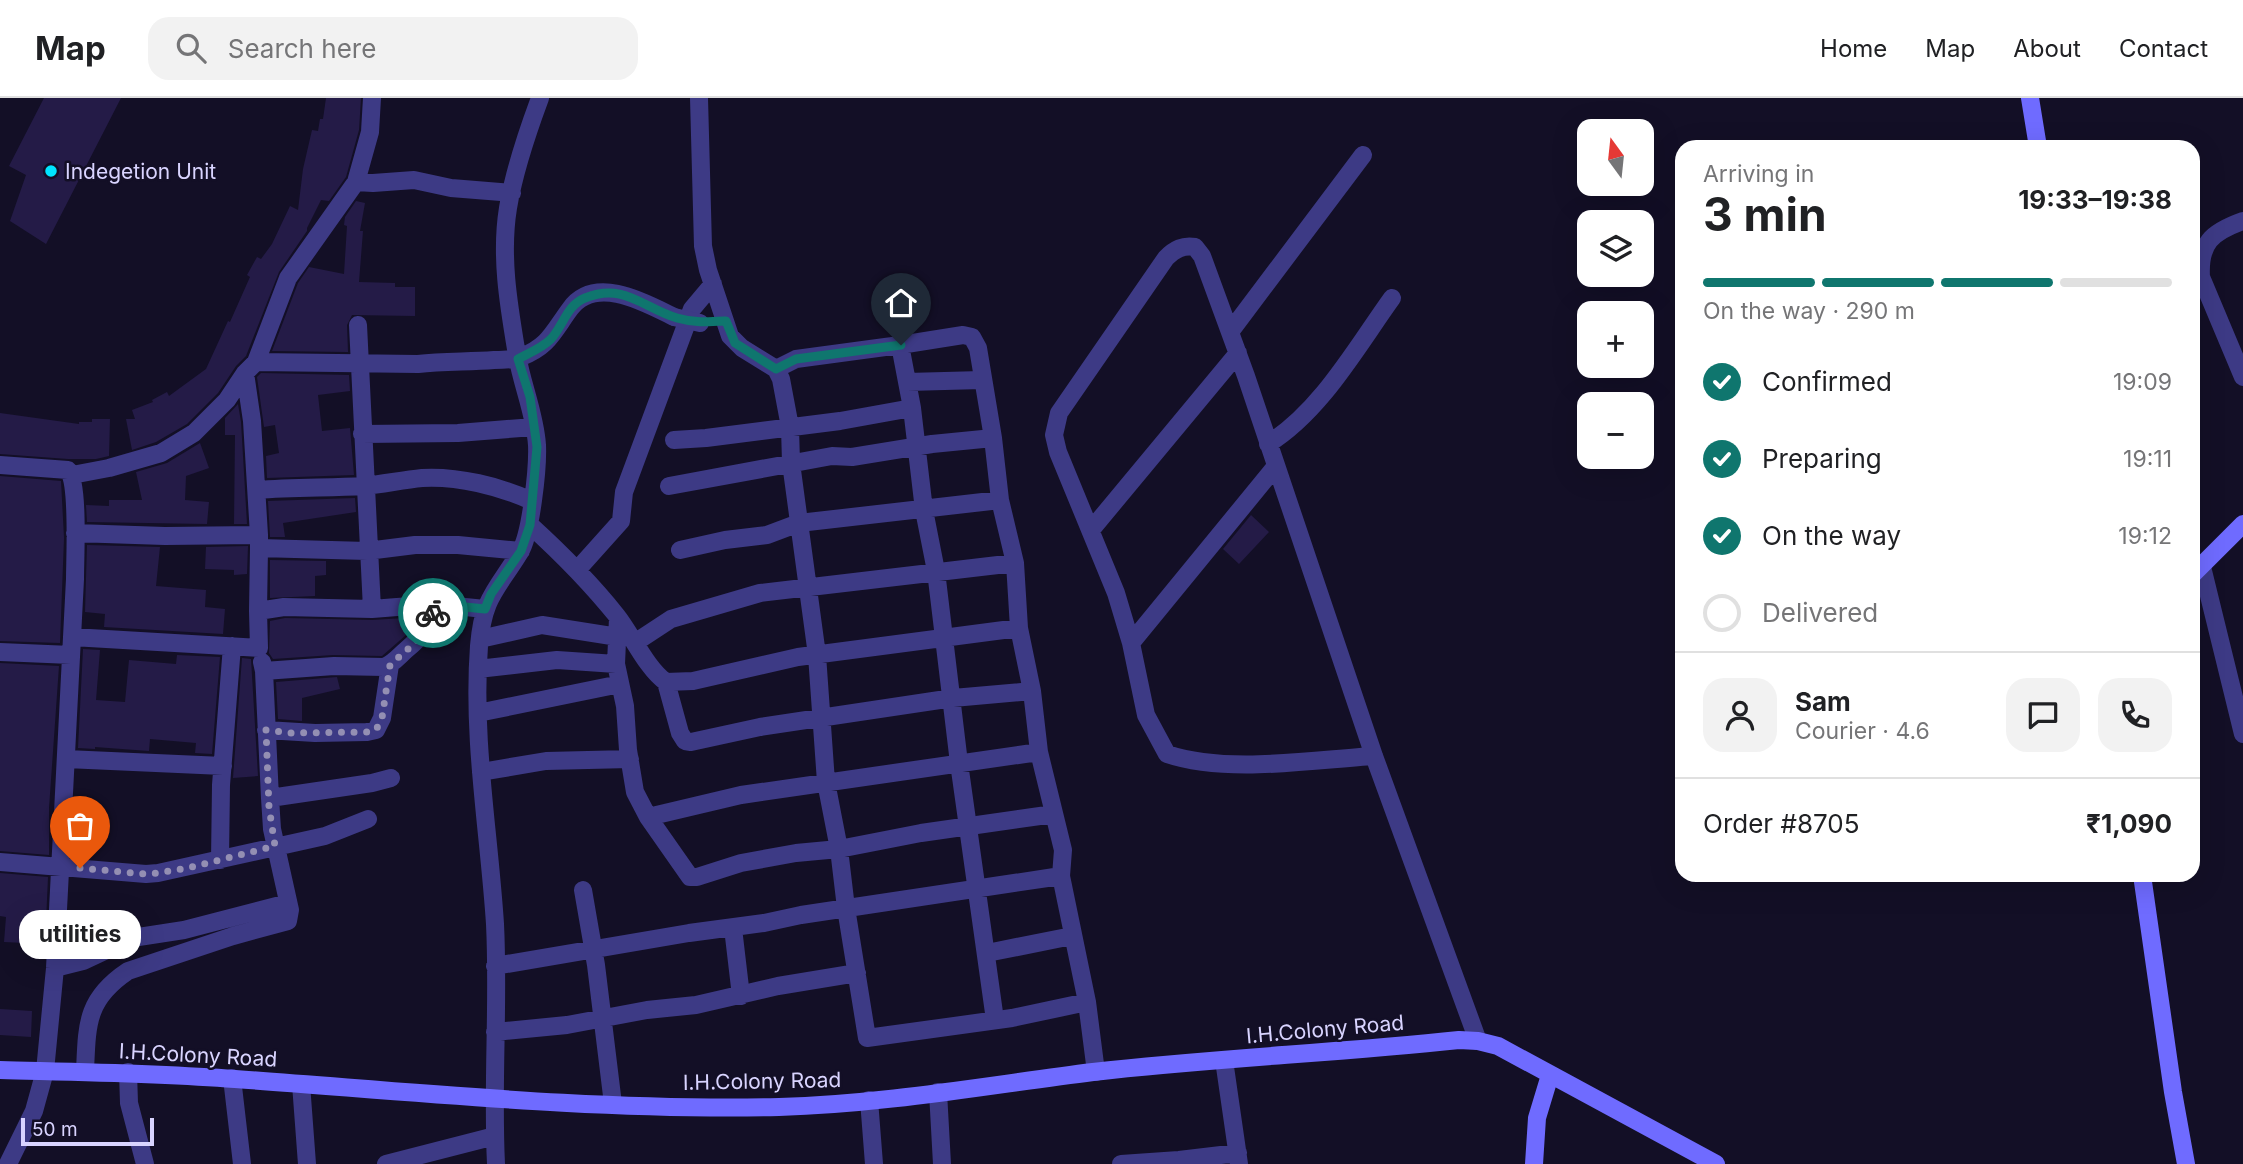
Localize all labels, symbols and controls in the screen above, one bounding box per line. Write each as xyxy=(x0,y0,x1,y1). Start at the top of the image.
search box xyxy=(148,17,638,80)
text: Map xyxy=(35,28,106,68)
icon: search xyxy=(172,29,210,67)
text: Search here xyxy=(228,33,376,64)
text: Home xyxy=(1820,34,1887,63)
text: Map xyxy=(1925,34,1975,63)
text: About xyxy=(2013,34,2081,63)
text: Contact xyxy=(2119,34,2208,63)
north arrow xyxy=(1577,119,1654,196)
map controls xyxy=(1577,119,1654,469)
place label: Indegetion Unit xyxy=(65,159,216,184)
text: Arriving in xyxy=(1703,160,1814,188)
marker: Indegetion Unit xyxy=(43,163,59,179)
text: 19:33–19:38 xyxy=(2018,184,2172,215)
text: 3 min xyxy=(1703,186,1827,242)
button: layers xyxy=(1577,210,1654,287)
pin xyxy=(871,273,931,345)
icon: home xyxy=(882,284,920,322)
text: On the way · 290 m xyxy=(1703,297,1915,325)
button: + xyxy=(1577,301,1654,378)
icon: check xyxy=(1703,363,1741,401)
text: Confirmed xyxy=(1762,366,1892,397)
text: 19:09 xyxy=(2113,368,2172,396)
button: − xyxy=(1577,392,1654,469)
icon: check xyxy=(1703,440,1741,478)
text: Preparing xyxy=(1762,443,1882,474)
text: 19:11 xyxy=(2123,445,2172,473)
icon: check xyxy=(1703,517,1741,555)
text: On the way xyxy=(1762,520,1901,551)
text: 19:12 xyxy=(2118,522,2172,550)
courier xyxy=(398,578,468,648)
icon: bike xyxy=(414,594,452,632)
text: Delivered xyxy=(1762,597,1878,628)
button: person xyxy=(1703,678,1777,752)
button: chat xyxy=(2006,678,2080,752)
button: phone xyxy=(2098,678,2172,752)
text: Sam xyxy=(1795,686,1851,717)
text: Courier · 4.6 xyxy=(1795,717,1930,745)
pin xyxy=(50,796,110,868)
icon: bag xyxy=(61,807,99,845)
text: Order #8705 xyxy=(1703,808,1859,839)
text: ₹1,090 xyxy=(2086,808,2172,839)
callout: utilities xyxy=(19,910,141,959)
text: utilities xyxy=(39,920,121,948)
street label: I.H.Colony Road xyxy=(1245,1010,1405,1048)
street label: I.H.Colony Road xyxy=(118,1038,278,1072)
street label: I.H.Colony Road xyxy=(683,1067,841,1095)
scale bar xyxy=(21,1115,154,1147)
text: 50 m xyxy=(32,1118,78,1141)

